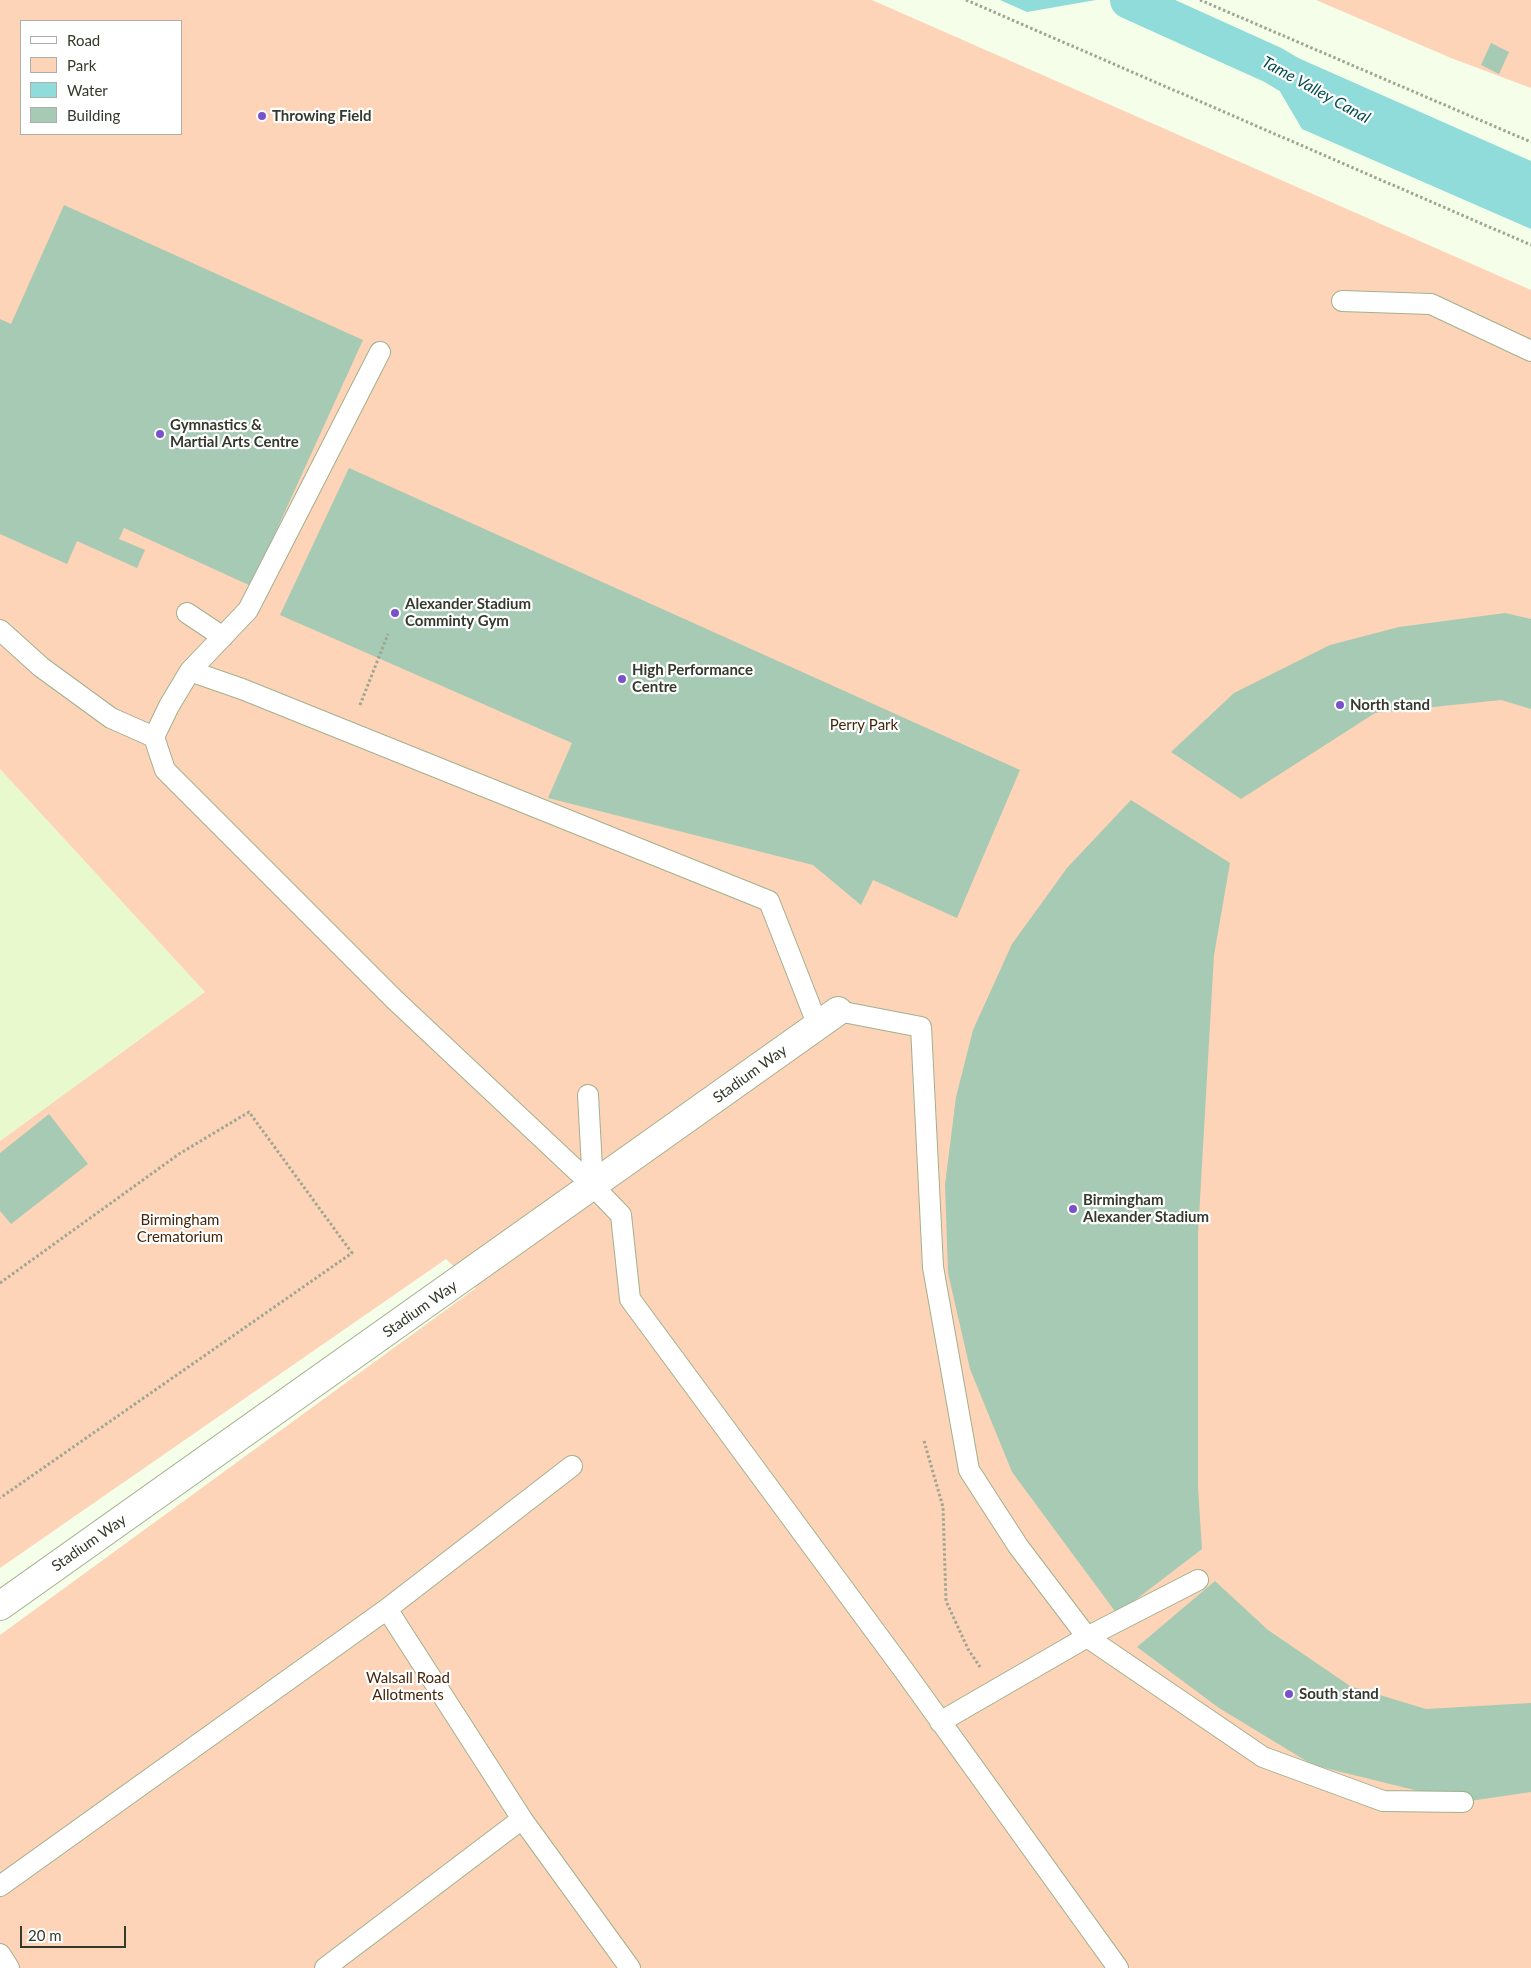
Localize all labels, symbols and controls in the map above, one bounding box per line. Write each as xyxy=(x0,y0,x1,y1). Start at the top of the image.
legend xyxy=(20,20,182,135)
text: Road xyxy=(67,31,100,49)
water label: Tame Valley Canal xyxy=(1259,52,1373,128)
text: Park xyxy=(67,56,96,74)
text: Water xyxy=(67,81,108,99)
text: Building xyxy=(67,106,120,124)
place label: Throwing Field xyxy=(272,107,372,125)
marker: Throwing Field xyxy=(256,110,268,122)
place label: Gymnastics & Martial Arts Centre xyxy=(170,416,299,451)
marker: Gymnastics & Martial Arts Centre xyxy=(154,428,166,440)
place label: Alexander Stadium Comminty Gym xyxy=(405,595,531,630)
marker: Alexander Stadium Comminty Gym xyxy=(389,607,401,619)
place label: High Performance Centre xyxy=(632,661,753,696)
marker: High Performance Centre xyxy=(616,673,628,685)
place label: North stand xyxy=(1350,696,1430,714)
marker: North stand xyxy=(1334,699,1346,711)
park label: Perry Park xyxy=(830,716,898,734)
street label: Stadium Way xyxy=(710,1041,790,1107)
place label: Birmingham Alexander Stadium xyxy=(1083,1191,1209,1226)
marker: Birmingham Alexander Stadium xyxy=(1067,1203,1079,1215)
park label: Birmingham Crematorium xyxy=(137,1211,223,1246)
street label: Stadium Way xyxy=(379,1277,461,1341)
street label: Stadium Way xyxy=(48,1511,130,1575)
park label: Walsall Road Allotments xyxy=(366,1669,450,1704)
place label: South stand xyxy=(1299,1685,1379,1703)
marker: South stand xyxy=(1283,1688,1295,1700)
scale bar xyxy=(22,1916,129,1948)
text: 20 m xyxy=(28,1926,62,1944)

